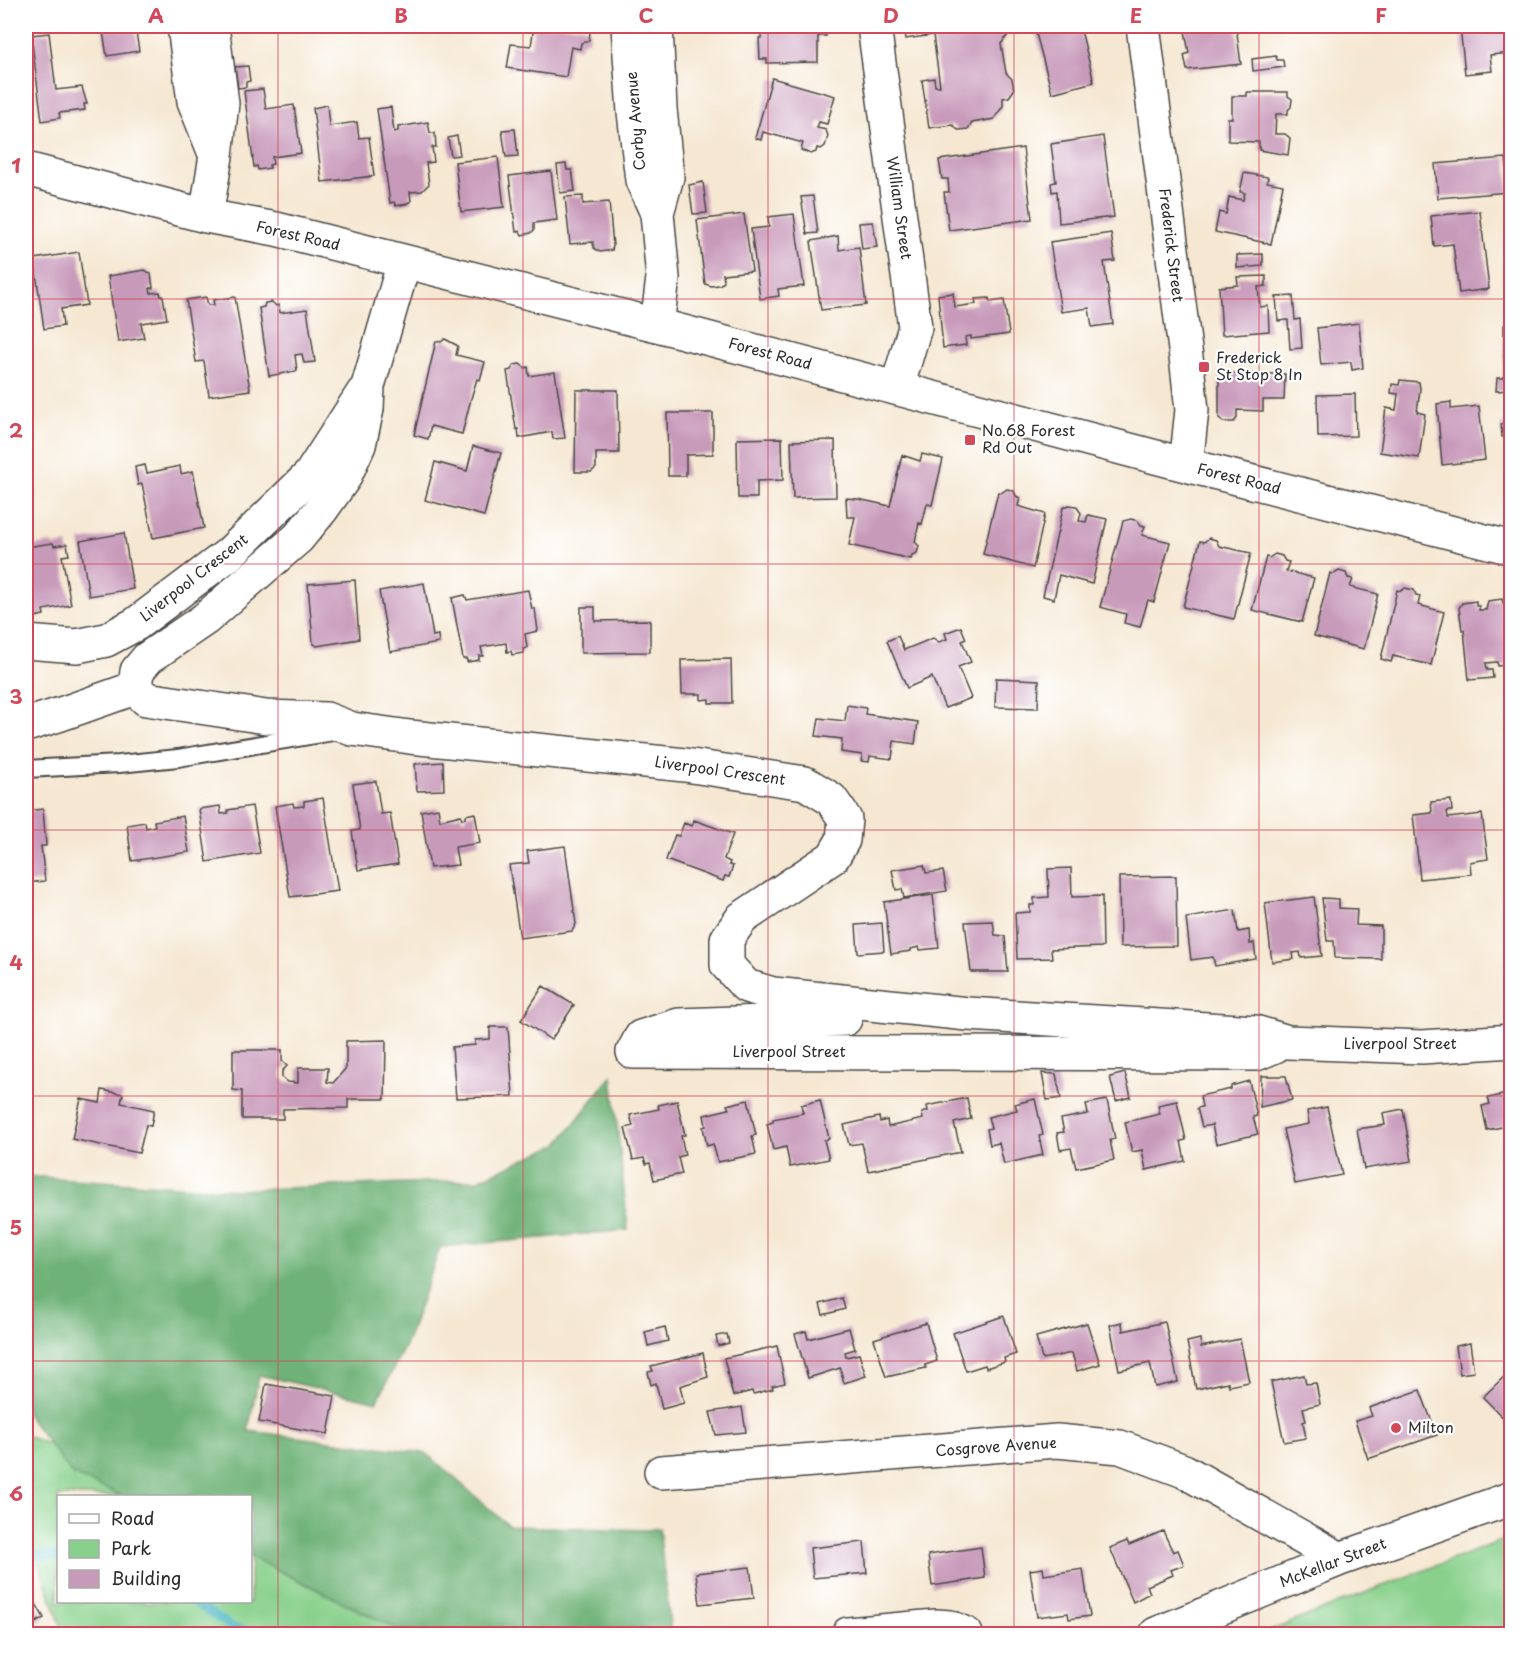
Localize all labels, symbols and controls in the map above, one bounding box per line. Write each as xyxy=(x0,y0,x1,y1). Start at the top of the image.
text: A xyxy=(148,0,164,30)
text: B xyxy=(394,0,408,30)
text: C xyxy=(638,0,654,30)
text: D xyxy=(883,0,899,30)
text: E xyxy=(1130,0,1142,30)
text: F xyxy=(1375,0,1387,30)
street label: Corby Avenue xyxy=(619,71,650,172)
text: 1 xyxy=(11,150,21,180)
street label: William Street xyxy=(882,155,919,261)
street label: Frederick Street xyxy=(1154,187,1191,303)
street label: Forest Road xyxy=(254,214,343,255)
street label: Forest Road xyxy=(726,330,815,375)
place label: Frederick St Stop 8 In xyxy=(1216,345,1302,385)
marker: Frederick St Stop 8 In xyxy=(1197,360,1211,374)
text: 2 xyxy=(9,415,23,445)
place label: No.68 Forest Rd Out xyxy=(982,418,1075,458)
marker: No.68 Forest Rd Out xyxy=(963,433,977,447)
street label: Forest Road xyxy=(1195,456,1284,499)
street label: Liverpool Crescent xyxy=(134,527,252,626)
text: 3 xyxy=(9,681,23,711)
street label: Liverpool Crescent xyxy=(653,749,787,790)
text: 4 xyxy=(9,947,23,977)
street label: Liverpool Street xyxy=(1343,1031,1457,1054)
street label: Liverpool Street xyxy=(732,1039,846,1062)
text: 5 xyxy=(10,1212,22,1242)
place label: Milton xyxy=(1408,1415,1454,1438)
marker: Milton xyxy=(1389,1421,1403,1435)
street label: Cosgrove Avenue xyxy=(935,1430,1057,1461)
text: 6 xyxy=(9,1478,23,1508)
legend xyxy=(57,1495,252,1603)
text: Road xyxy=(111,1504,155,1531)
street label: McKellar Street xyxy=(1276,1531,1389,1593)
text: Park xyxy=(111,1534,151,1561)
text: Building xyxy=(111,1564,181,1591)

